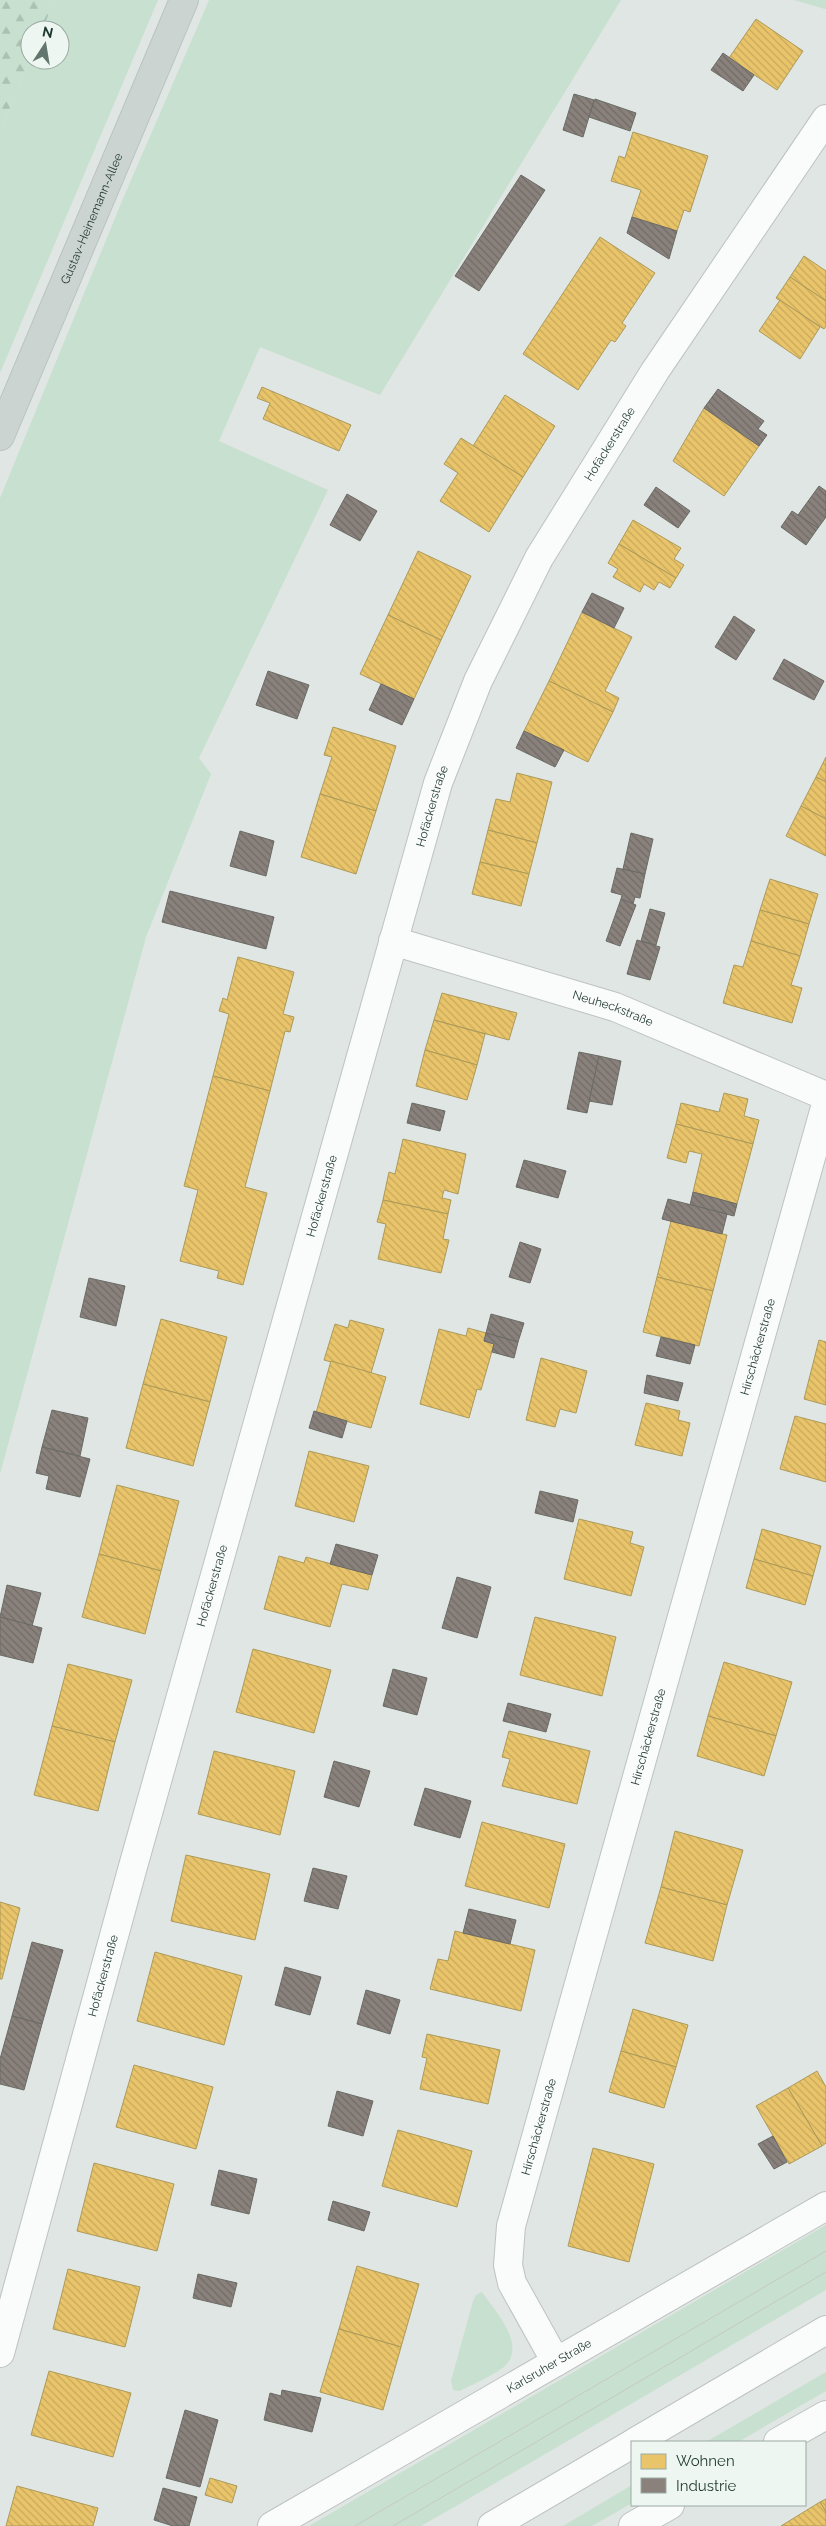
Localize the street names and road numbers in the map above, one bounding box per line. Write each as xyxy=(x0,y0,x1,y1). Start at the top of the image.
street label: Gustav-Heinemann-Allee xyxy=(58,151,126,286)
street label: Hofäckerstraße xyxy=(582,404,638,484)
street label: Hofäckerstraße xyxy=(413,763,451,849)
street label: Neuheckstraße xyxy=(571,988,655,1029)
street label: Hofäckerstraße xyxy=(304,1153,340,1238)
street label: Hirschäckerstraße xyxy=(738,1297,778,1397)
street label: Hofäckerstraße xyxy=(194,1543,230,1628)
street label: Hirschäckerstraße xyxy=(628,1687,669,1787)
street label: Hofäckerstraße xyxy=(85,1933,121,2018)
street label: Hirschäckerstraße xyxy=(519,2077,559,2177)
street label: Karlsruher Straße xyxy=(504,2336,594,2396)

